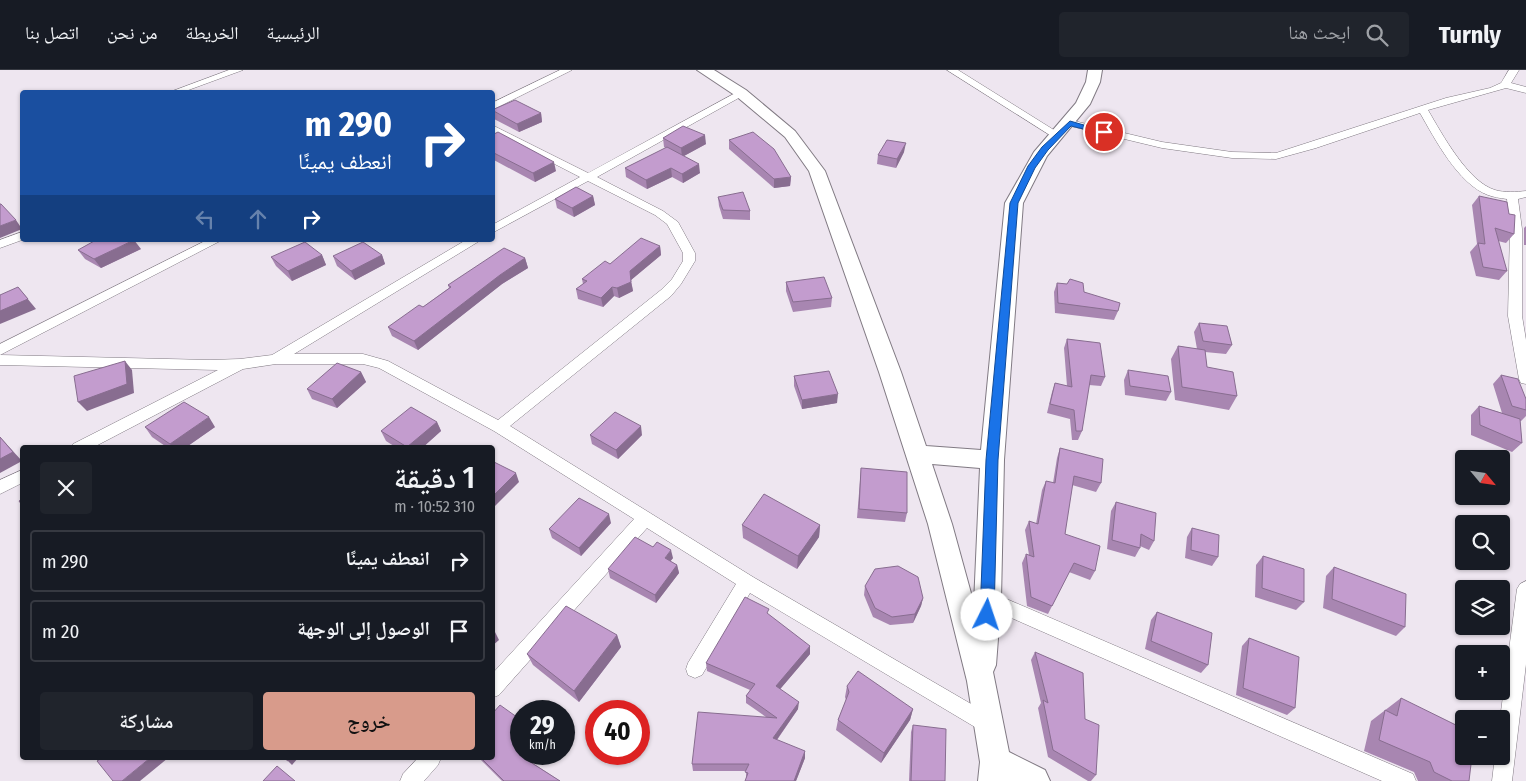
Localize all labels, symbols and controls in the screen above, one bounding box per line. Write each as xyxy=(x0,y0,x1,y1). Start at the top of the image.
search box xyxy=(1059,12,1409,57)
text: ابحث هنا xyxy=(1288,21,1351,44)
icon: search xyxy=(1363,21,1391,49)
text: Turnly xyxy=(1439,21,1501,49)
text: اتصل بنا xyxy=(25,22,79,44)
text: من نحن xyxy=(107,22,158,44)
text: الخريطة xyxy=(186,22,239,44)
text: الرئيسية xyxy=(267,22,320,44)
text: 290 m xyxy=(305,103,392,145)
icon: right xyxy=(410,110,475,175)
pin xyxy=(1083,111,1125,153)
icon: arrive xyxy=(1090,118,1118,146)
text: انعطف يمينًا xyxy=(298,148,392,175)
icon: left xyxy=(191,205,219,233)
icon: ahead xyxy=(244,205,272,233)
icon: right xyxy=(297,205,325,233)
north arrow xyxy=(1455,450,1510,505)
map controls xyxy=(1455,450,1510,765)
text: 1 دقيقة xyxy=(394,460,475,496)
button: close xyxy=(40,462,92,514)
text: 310 m · 10:52 xyxy=(394,497,475,516)
button: search xyxy=(1455,515,1510,570)
text: انعطف يمينًا xyxy=(345,547,430,570)
icon: right xyxy=(445,547,473,575)
text: 290 m xyxy=(42,550,88,573)
button: layers xyxy=(1455,580,1510,635)
position arrow xyxy=(960,588,1012,640)
text: الوصول إلى الوجهة xyxy=(297,617,430,640)
icon: arrive xyxy=(445,617,473,645)
text: 20 m xyxy=(42,620,79,643)
button: + xyxy=(1455,645,1510,700)
button: مشاركة xyxy=(40,692,253,750)
button: خروج xyxy=(263,692,475,750)
speed limit sign: 40 xyxy=(585,700,650,765)
button: − xyxy=(1455,710,1510,765)
text: 29 xyxy=(530,711,555,741)
text: km/h xyxy=(529,738,556,752)

